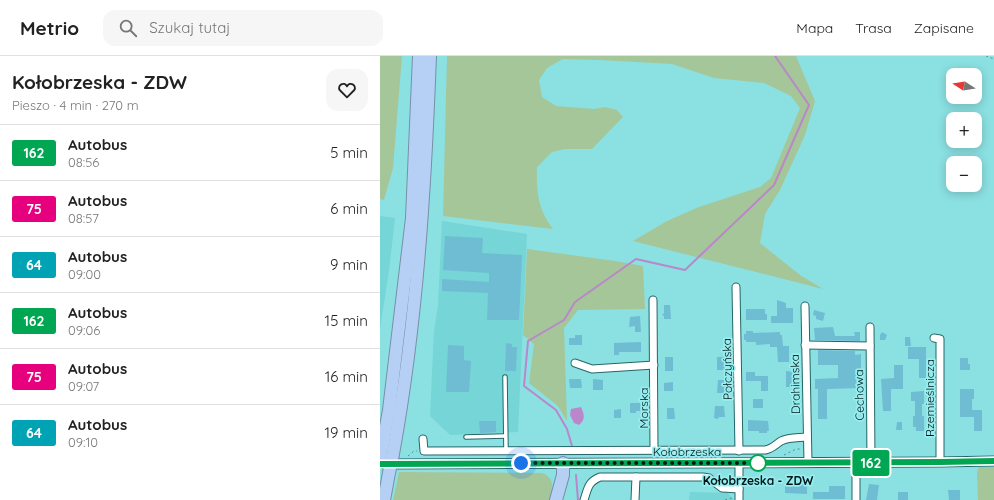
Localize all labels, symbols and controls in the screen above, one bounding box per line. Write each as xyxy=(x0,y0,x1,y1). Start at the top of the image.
search box xyxy=(103,10,383,46)
text: Metrio xyxy=(20,16,79,40)
icon: search xyxy=(117,17,139,39)
text: Szukaj tutaj xyxy=(149,18,230,37)
text: Mapa xyxy=(796,19,833,37)
text: Trasa xyxy=(855,19,892,37)
text: Zapisane xyxy=(914,19,974,37)
north arrow xyxy=(946,68,982,104)
map controls xyxy=(946,68,982,192)
button: heart xyxy=(326,69,368,111)
text: Kołobrzeska - ZDW xyxy=(12,70,187,94)
text: Pieszo · 4 min · 270 m xyxy=(12,97,139,113)
button: + xyxy=(946,112,982,148)
text: Autobus xyxy=(68,135,127,154)
text: 5 min xyxy=(330,143,368,162)
text: 162 xyxy=(23,144,45,162)
text: 08:56 xyxy=(68,154,99,170)
button: − xyxy=(946,156,982,192)
text: Autobus xyxy=(68,191,127,210)
text: 6 min xyxy=(330,199,368,218)
text: 75 xyxy=(26,200,42,218)
text: 08:57 xyxy=(68,210,99,226)
text: Autobus xyxy=(68,247,127,266)
text: 9 min xyxy=(330,255,368,274)
text: 64 xyxy=(26,256,42,274)
text: 09:00 xyxy=(68,266,101,282)
text: Autobus xyxy=(68,303,127,322)
text: 15 min xyxy=(325,311,368,330)
text: 162 xyxy=(23,312,45,330)
text: 09:06 xyxy=(68,322,100,338)
street label: Połczyńska xyxy=(719,338,735,400)
street label: Drahimska xyxy=(787,354,803,414)
text: Autobus xyxy=(68,359,127,378)
street label: Rzemieślnicza xyxy=(922,359,937,437)
text: 16 min xyxy=(325,367,368,386)
text: 75 xyxy=(26,368,42,386)
street label: Cechowa xyxy=(851,369,867,421)
text: 09:07 xyxy=(68,378,99,394)
street label: Morska xyxy=(636,387,651,429)
text: Autobus xyxy=(68,415,127,434)
text: 19 min xyxy=(324,423,368,442)
text: 64 xyxy=(26,424,42,442)
text: 09:10 xyxy=(68,434,98,450)
street label: Kołobrzeska xyxy=(653,444,721,459)
line badge: 162 xyxy=(848,450,894,476)
your location xyxy=(511,453,531,473)
marker: Kołobrzeska - ZDW xyxy=(749,454,767,472)
text: 162 xyxy=(860,454,882,472)
place label: Kołobrzeska - ZDW xyxy=(703,473,814,488)

